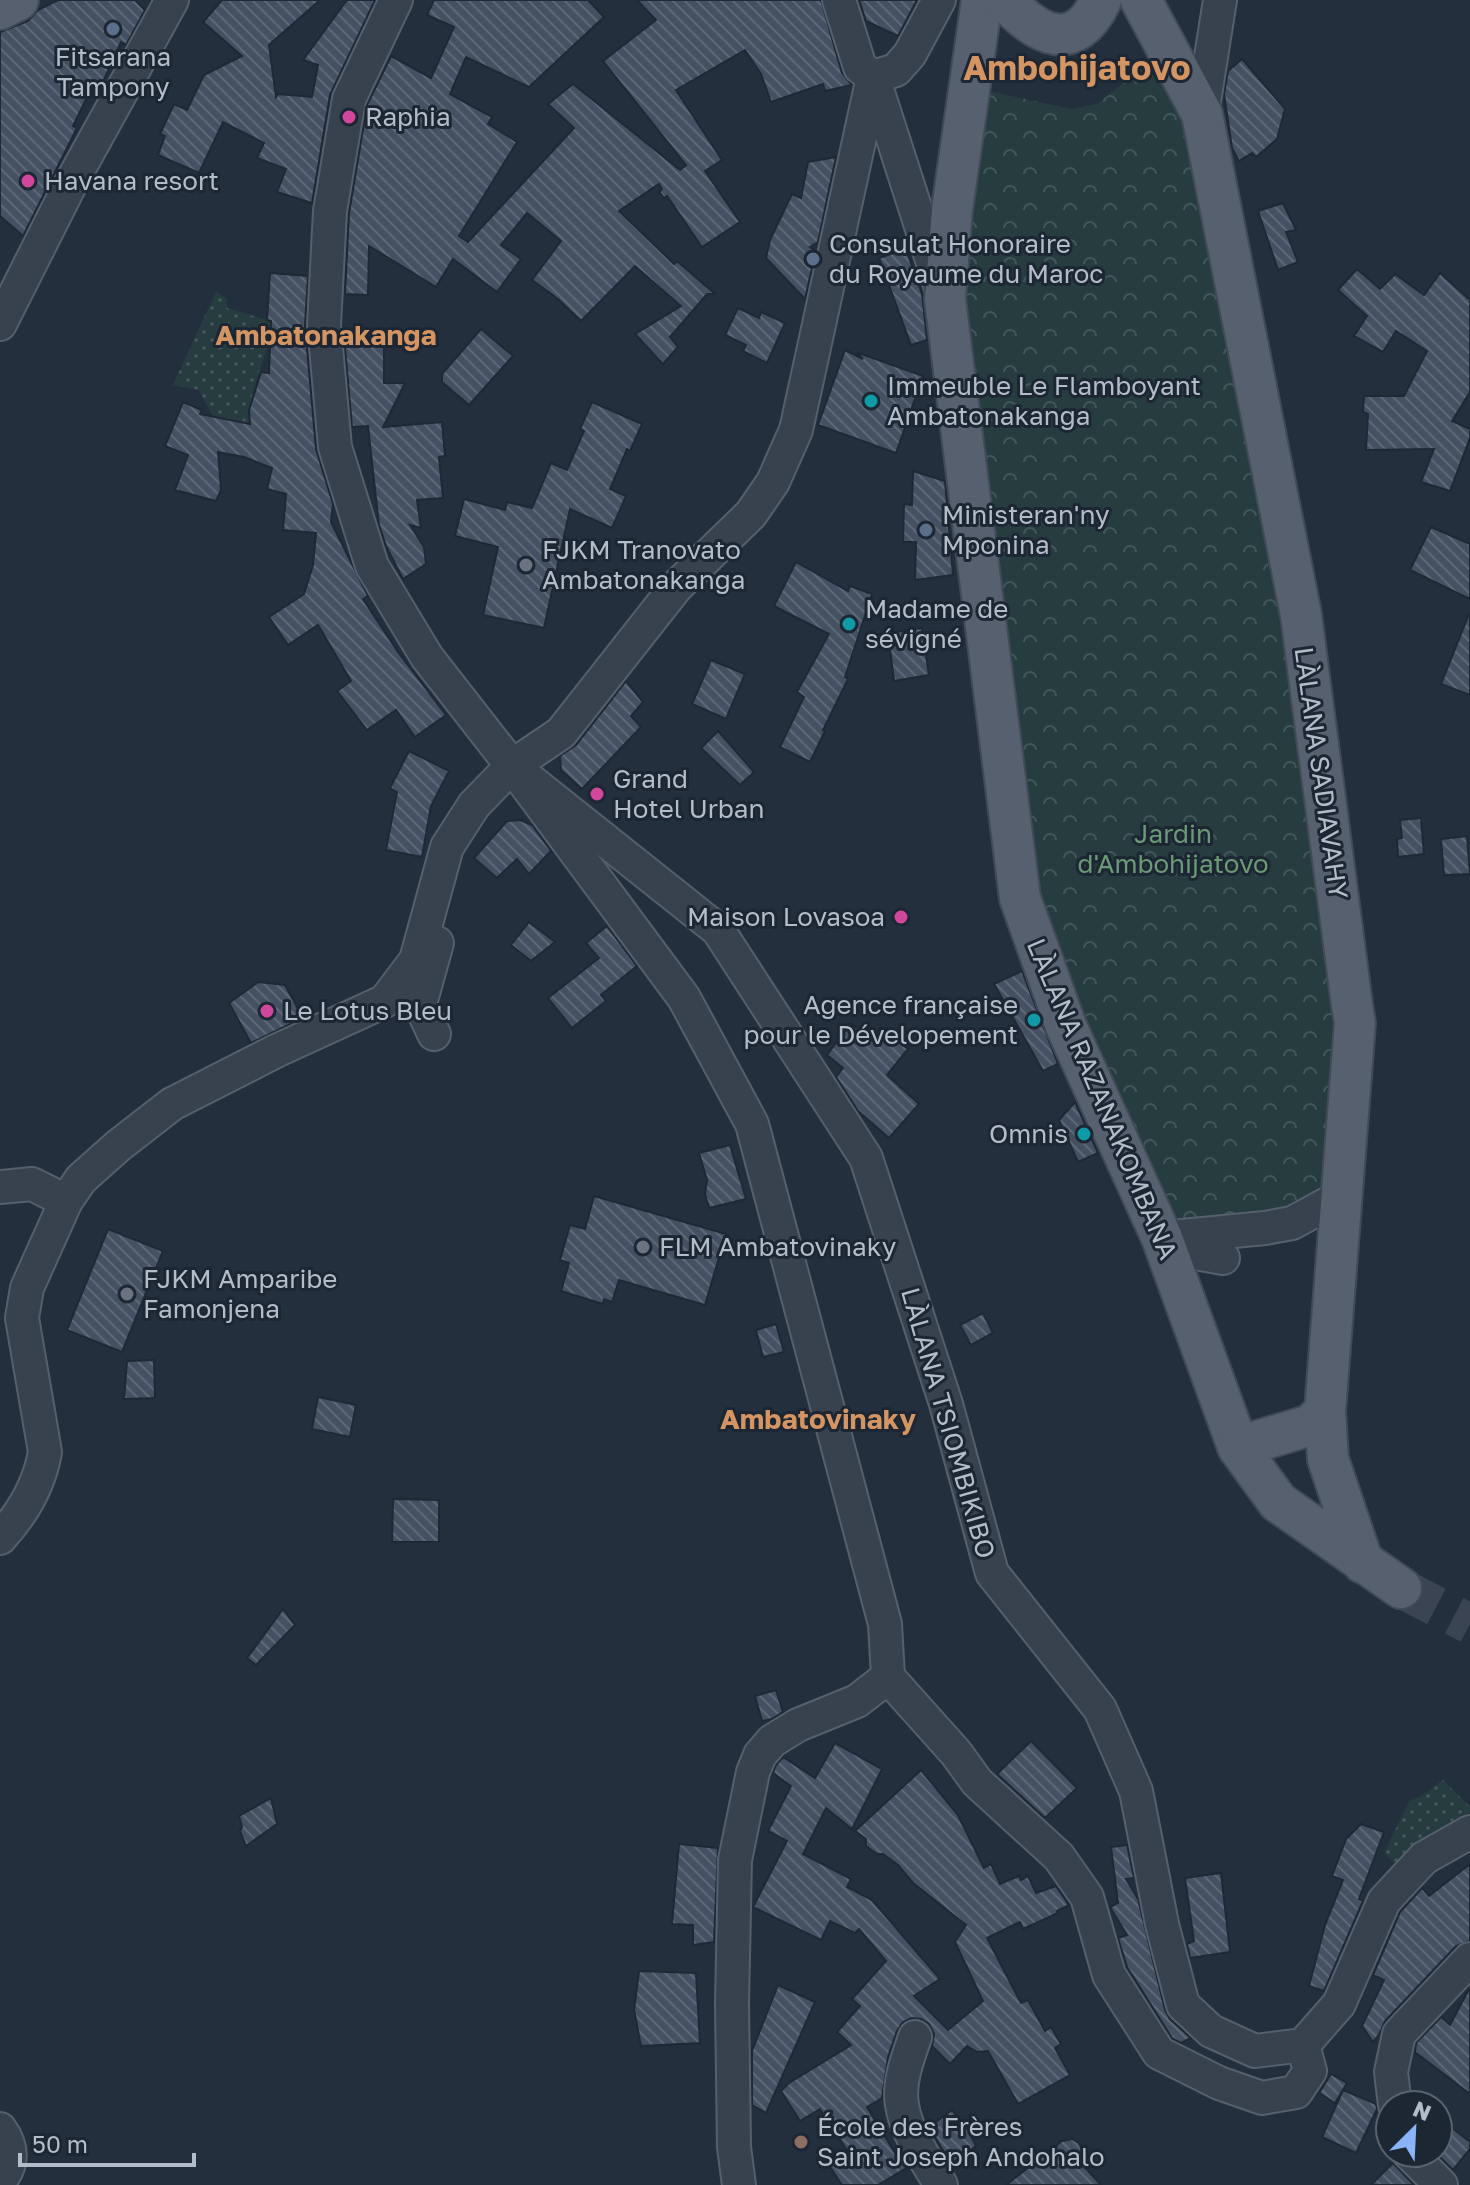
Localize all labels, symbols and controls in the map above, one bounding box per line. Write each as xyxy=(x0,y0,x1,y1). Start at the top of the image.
marker: Fitsarana Tampony xyxy=(104,20,122,38)
place label: Fitsarana Tampony xyxy=(55,41,171,102)
district label: Ambohijatovo xyxy=(963,47,1191,87)
place label: Raphia xyxy=(365,101,451,132)
marker: Raphia xyxy=(340,108,358,126)
place label: Havana resort xyxy=(44,165,219,196)
marker: Havana resort xyxy=(19,172,37,190)
place label: Consulat Honoraire du Royaume du Maroc xyxy=(829,228,1103,289)
marker: Consulat Honoraire du Royaume du Maroc xyxy=(804,250,822,268)
district label: Ambatonakanga xyxy=(215,318,437,351)
place label: Immeuble Le Flamboyant Ambatonakanga xyxy=(887,370,1201,431)
marker: Immeuble Le Flamboyant Ambatonakanga xyxy=(862,392,880,410)
place label: Ministeran'ny Mponina xyxy=(942,499,1110,560)
marker: Ministeran'ny Mponina xyxy=(917,521,935,539)
place label: FJKM Tranovato Ambatonakanga xyxy=(542,534,745,595)
marker: FJKM Tranovato Ambatonakanga xyxy=(517,556,535,574)
place label: Madame de sévigné xyxy=(865,593,1008,654)
marker: Madame de sévigné xyxy=(840,615,858,633)
street label: LÀLANA SADIAVAHY xyxy=(1288,645,1355,901)
place label: Grand Hotel Urban xyxy=(613,763,764,824)
marker: Grand Hotel Urban xyxy=(588,785,606,803)
park label: Jardin d'Ambohijatovo xyxy=(1077,818,1269,879)
place label: Maison Lovasoa xyxy=(687,901,885,932)
marker: Maison Lovasoa xyxy=(892,908,910,926)
street label: LÀLANA RAZANAKOMBANA xyxy=(1021,934,1184,1264)
place label: Agence française pour le Dévelopement xyxy=(744,989,1018,1050)
place label: Le Lotus Bleu xyxy=(283,995,452,1026)
marker: Le Lotus Bleu xyxy=(258,1002,276,1020)
marker: Agence française pour le Dévelopement xyxy=(1025,1011,1043,1029)
place label: Omnis xyxy=(989,1118,1068,1149)
marker: Omnis xyxy=(1075,1125,1093,1143)
place label: FLM Ambatovinaky xyxy=(659,1231,897,1262)
marker: FLM Ambatovinaky xyxy=(634,1238,652,1256)
place label: FJKM Amparibe Famonjena xyxy=(143,1263,337,1324)
street label: LÀLANA TSIOMBIKIBO xyxy=(895,1284,1002,1562)
marker: FJKM Amparibe Famonjena xyxy=(118,1285,136,1303)
district label: Ambatovinaky xyxy=(720,1402,916,1435)
north arrow xyxy=(1374,2089,1454,2169)
text: N xyxy=(1409,2095,1435,2126)
place label: École des Frères Saint Joseph Andohalo xyxy=(817,2111,1105,2172)
scale bar xyxy=(20,2117,194,2167)
text: 50 m xyxy=(32,2129,88,2158)
marker: École des Frères Saint Joseph Andohalo xyxy=(792,2133,810,2151)

